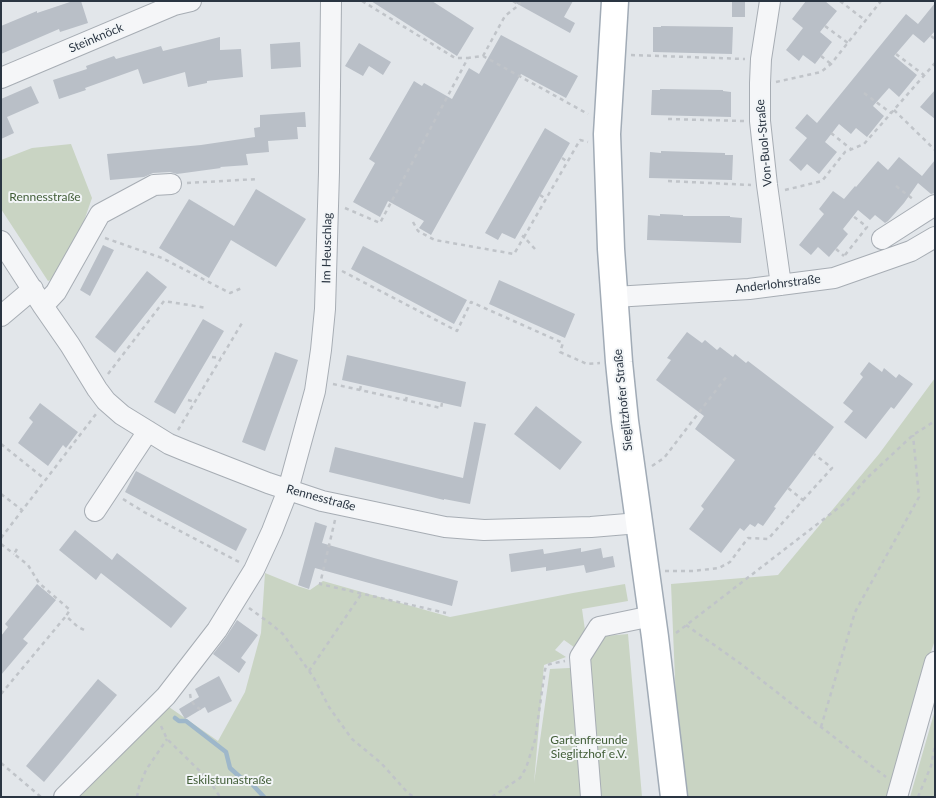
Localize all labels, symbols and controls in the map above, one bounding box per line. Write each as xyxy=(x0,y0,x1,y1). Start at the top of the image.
street label: Steinknöck xyxy=(67,20,125,56)
street label: Von-Buol-Straße xyxy=(753,99,775,187)
park label: Rennesstraße xyxy=(9,190,81,204)
street label: Im Heuschlag xyxy=(319,212,335,284)
street label: Anderlohrstraße xyxy=(734,272,822,296)
street label: Sieglitzhofer Straße xyxy=(610,348,636,452)
street label: Rennesstraße xyxy=(285,482,357,514)
park label: Gartenfreunde Sieglitzhof e.V. xyxy=(550,733,628,761)
park label: Eskilstunastraße xyxy=(186,773,272,787)

